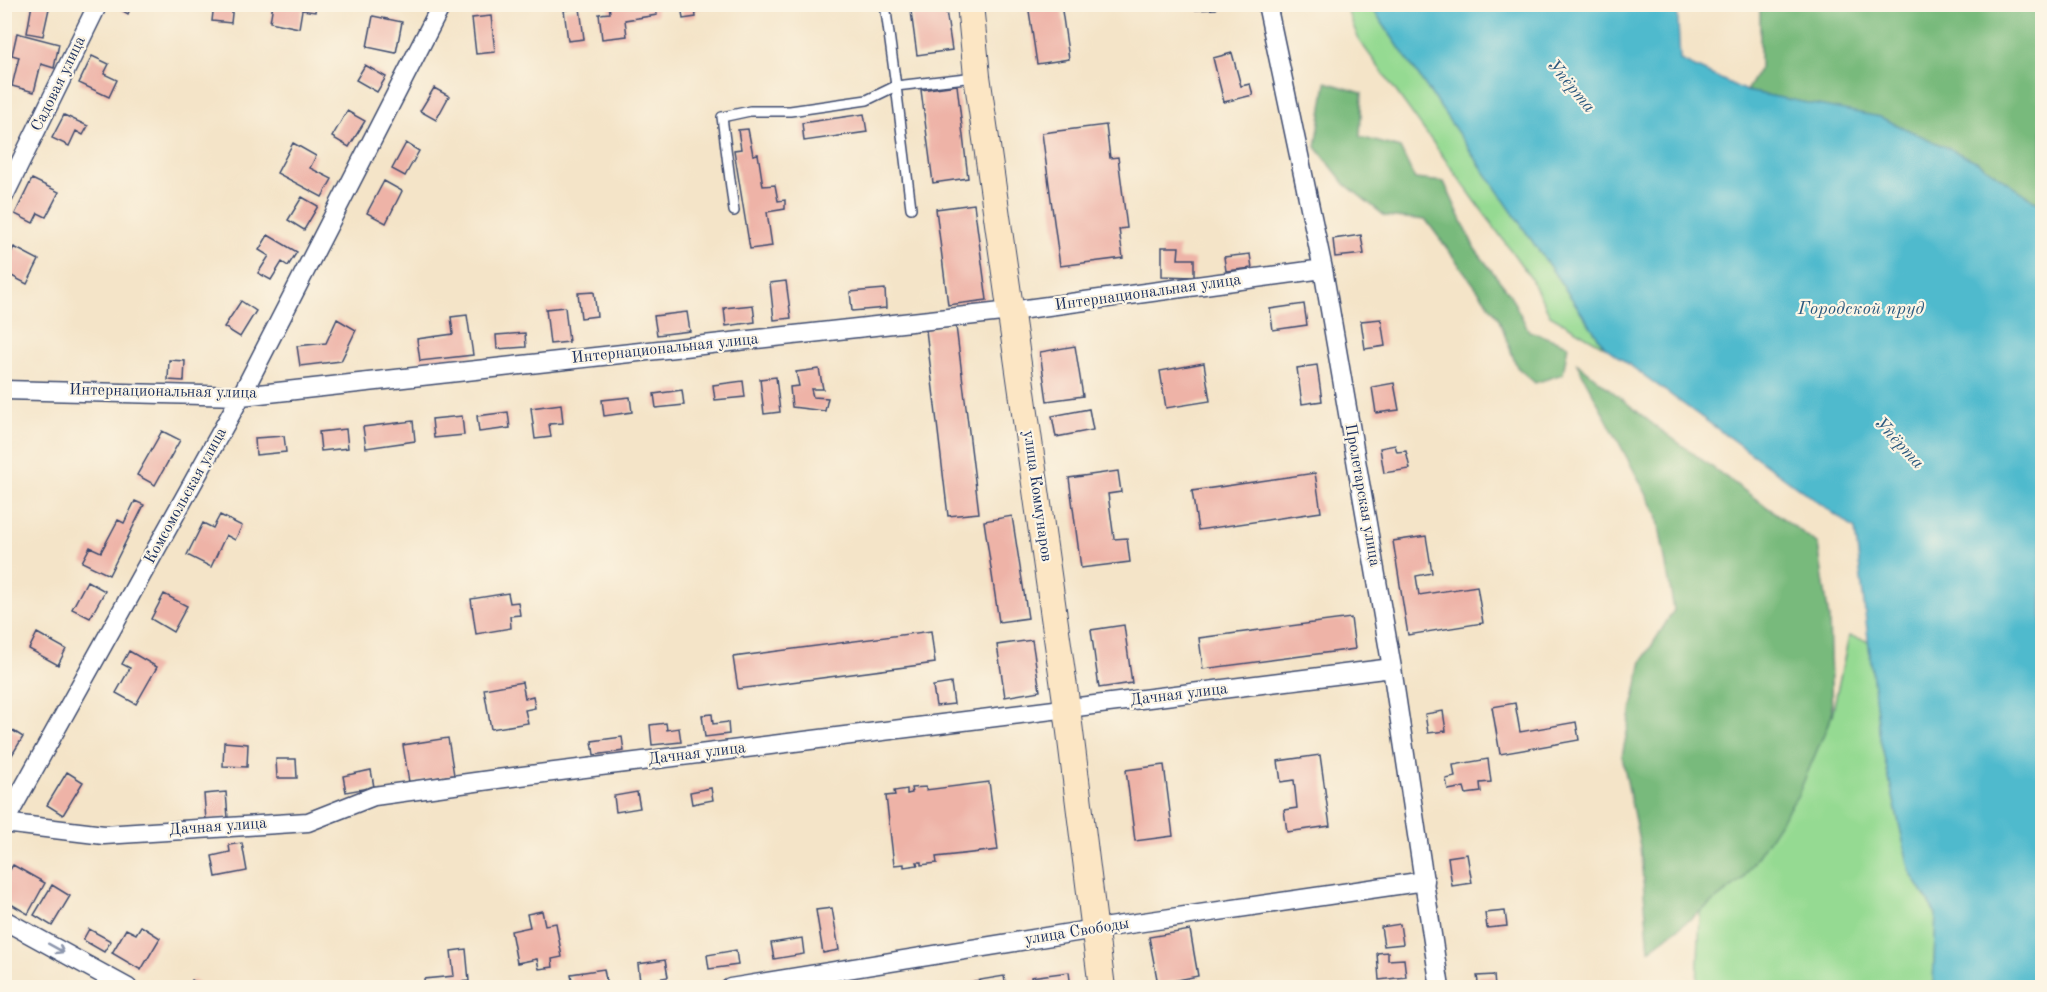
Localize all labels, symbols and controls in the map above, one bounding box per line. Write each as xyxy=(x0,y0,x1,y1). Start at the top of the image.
street label: Садовая улица xyxy=(29,34,89,134)
water label: Упёрта xyxy=(1544,56,1599,117)
street label: Интернациональная улица xyxy=(1054,272,1242,314)
water label: Городской пруд xyxy=(1797,300,1924,318)
street label: Интернациональная улица xyxy=(571,331,759,367)
street label: Интернациональная улица xyxy=(69,382,257,402)
water label: Упёрта xyxy=(1871,413,1928,473)
street label: Пролетарская улица xyxy=(1342,422,1382,568)
street label: Комсомольская улица xyxy=(142,425,230,567)
street label: улица Коммунаров xyxy=(1020,429,1054,563)
street label: Дачная улица xyxy=(1129,681,1229,709)
street label: Дачная улица xyxy=(647,740,747,768)
street label: Дачная улица xyxy=(168,816,268,838)
street label: улица Свободы xyxy=(1024,916,1130,948)
one-way arrow xyxy=(47,942,64,954)

